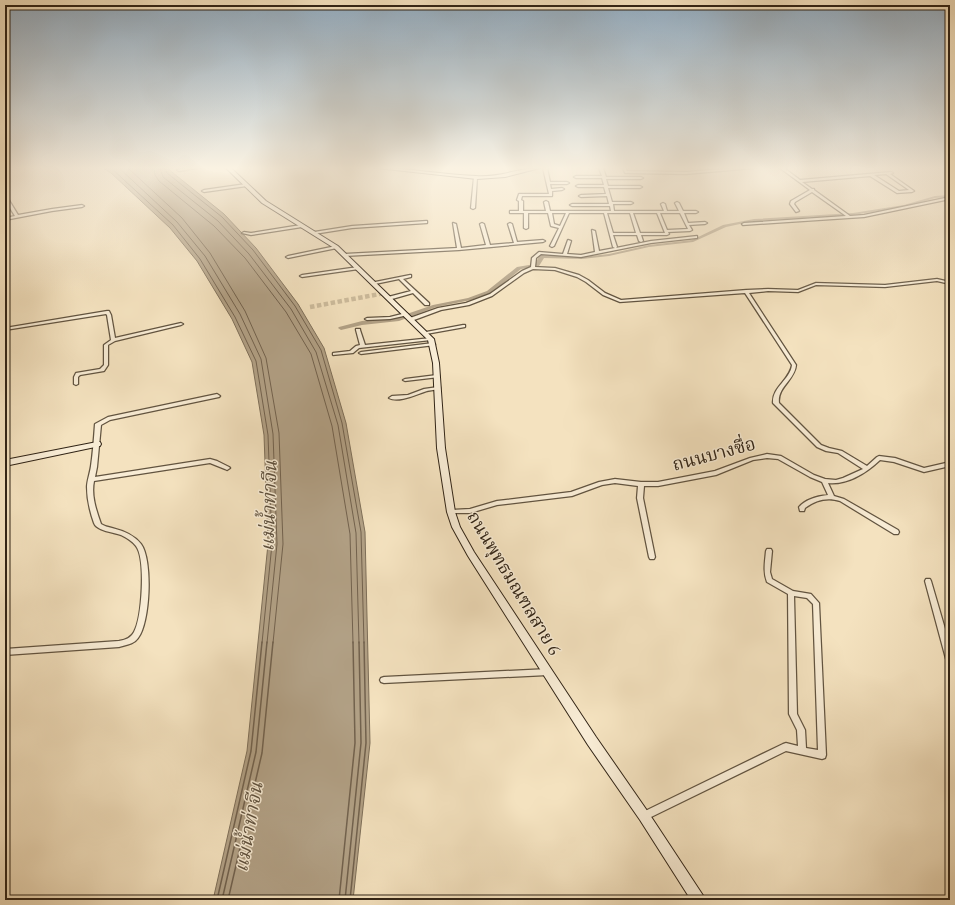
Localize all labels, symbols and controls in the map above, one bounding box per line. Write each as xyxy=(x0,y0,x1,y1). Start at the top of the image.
street label: ถนนบางซื่อ xyxy=(669,429,758,476)
water label: แม่น้ำท่าจีน xyxy=(252,460,283,552)
street label: ถนนพุทธมณฑลสาย 6 xyxy=(461,507,567,660)
water label: แม่น้ำท่าจีน xyxy=(226,779,269,874)

